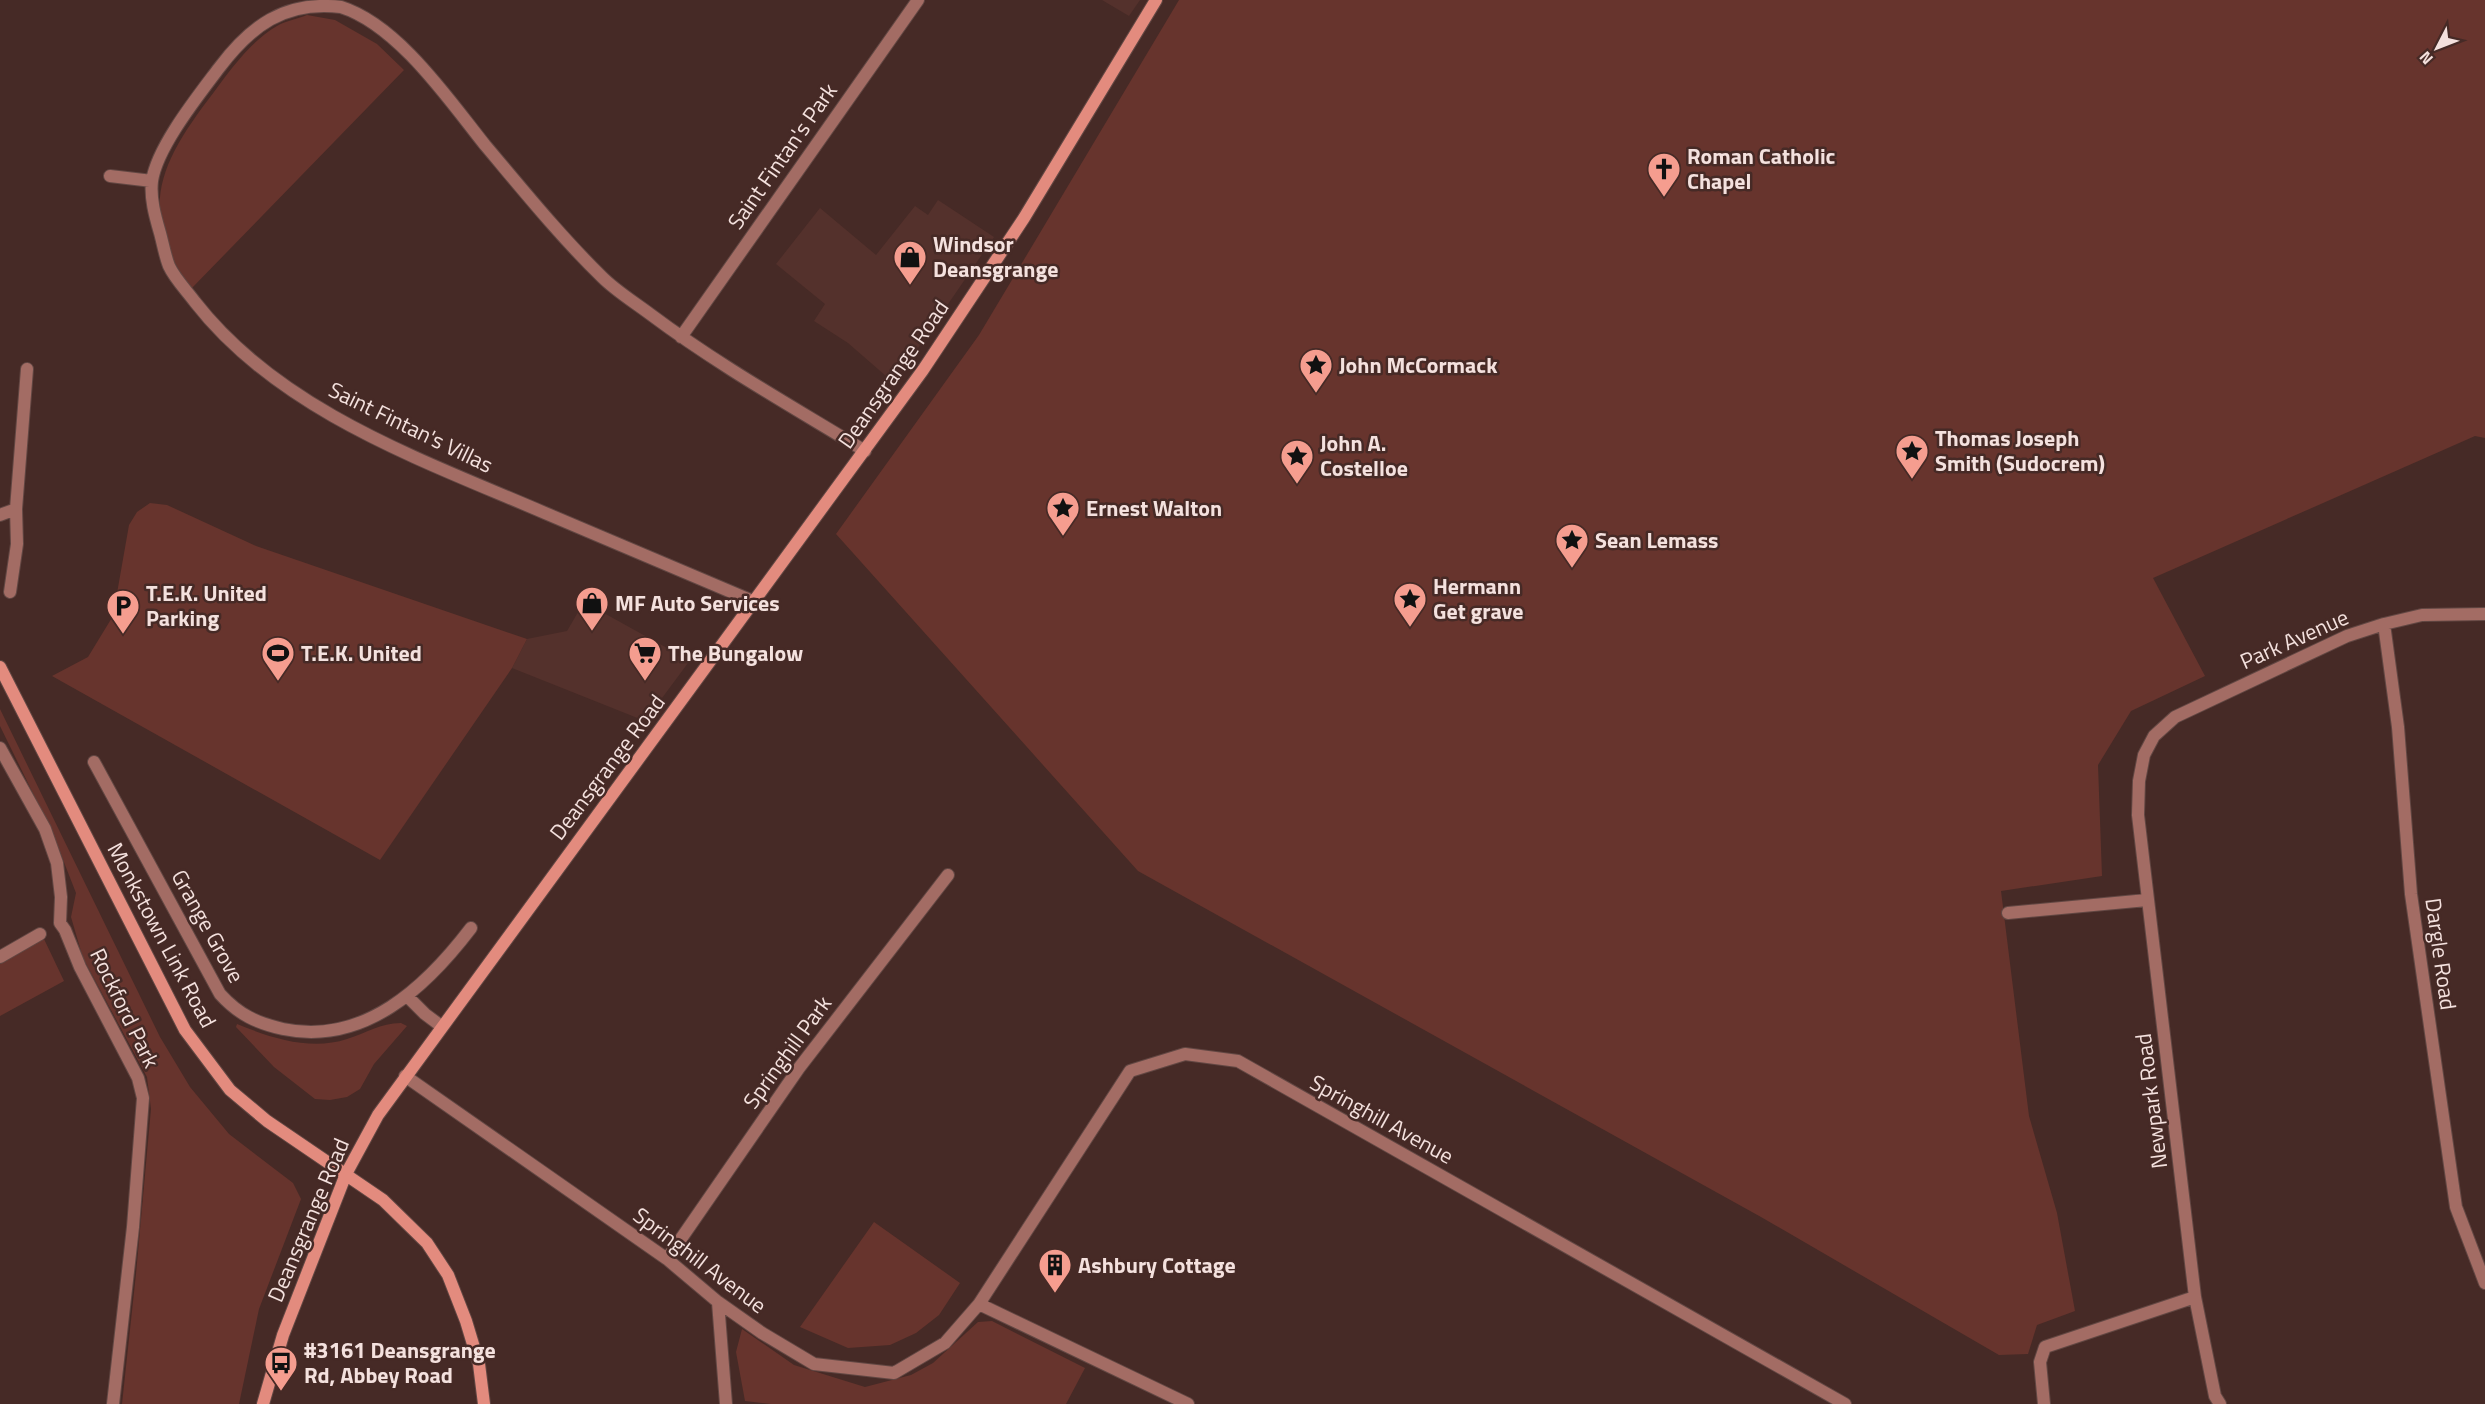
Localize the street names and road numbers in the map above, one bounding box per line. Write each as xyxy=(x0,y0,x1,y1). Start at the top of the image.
street label: Saint Fintan's Park xyxy=(719,75,846,236)
street label: Deansgrange Road xyxy=(829,293,957,455)
street label: Saint Fintan's Villas xyxy=(323,372,499,482)
street label: Park Avenue xyxy=(2234,600,2354,678)
street label: Deansgrange Road xyxy=(541,687,673,847)
street label: Monkstown Link Road xyxy=(99,836,225,1034)
street label: Grange Grove xyxy=(163,863,253,989)
street label: Dargle Road xyxy=(2416,896,2466,1012)
street label: Rockford Park xyxy=(81,942,169,1074)
street label: Springhill Park xyxy=(734,988,840,1116)
street label: Newpark Road xyxy=(2126,1032,2176,1170)
street label: Springhill Avenue xyxy=(1304,1065,1460,1173)
street label: Deansgrange Road xyxy=(258,1133,358,1307)
street label: Springhill Avenue xyxy=(626,1198,774,1322)

